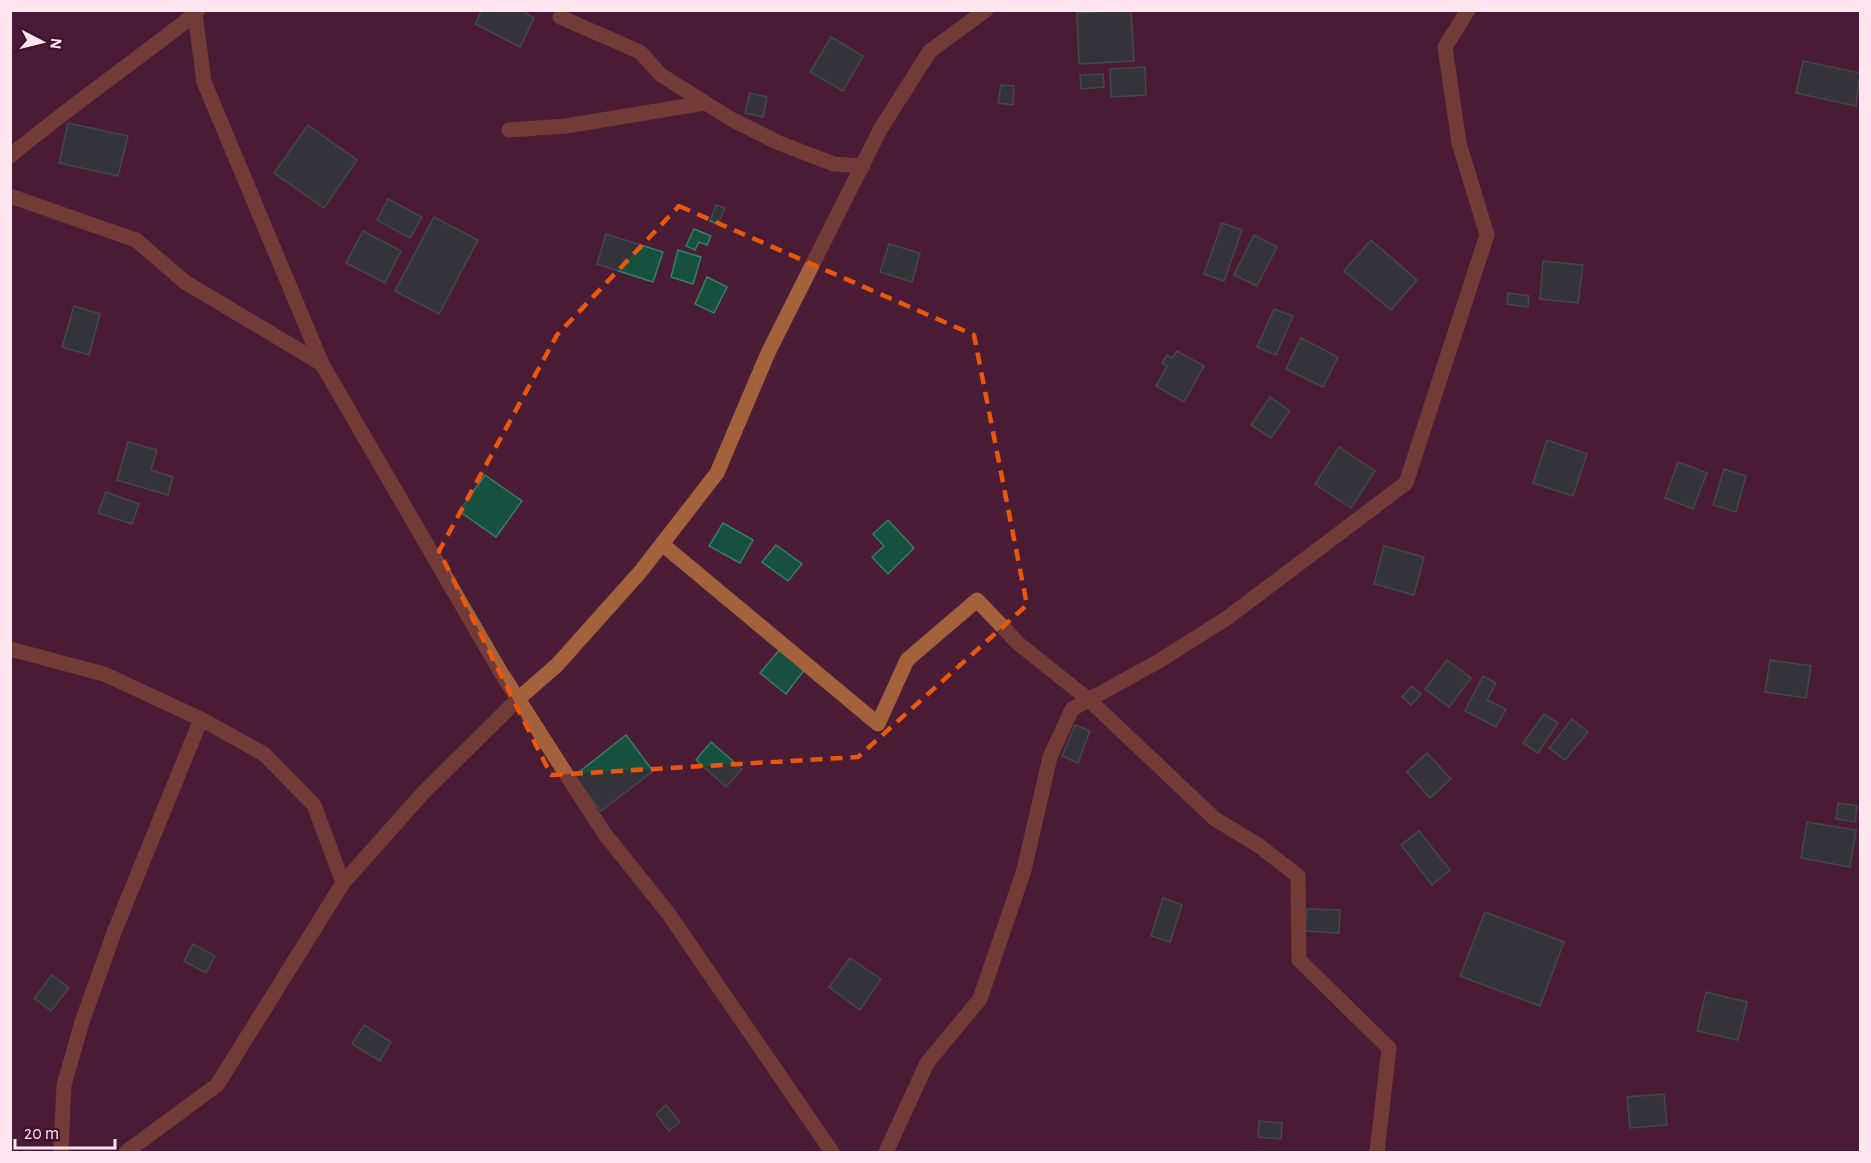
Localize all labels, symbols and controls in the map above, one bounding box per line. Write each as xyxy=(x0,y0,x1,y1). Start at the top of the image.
north arrow xyxy=(12,12,72,72)
text: N xyxy=(47,37,65,50)
scale bar xyxy=(15,1112,116,1150)
text: 20 m xyxy=(24,1125,59,1143)

